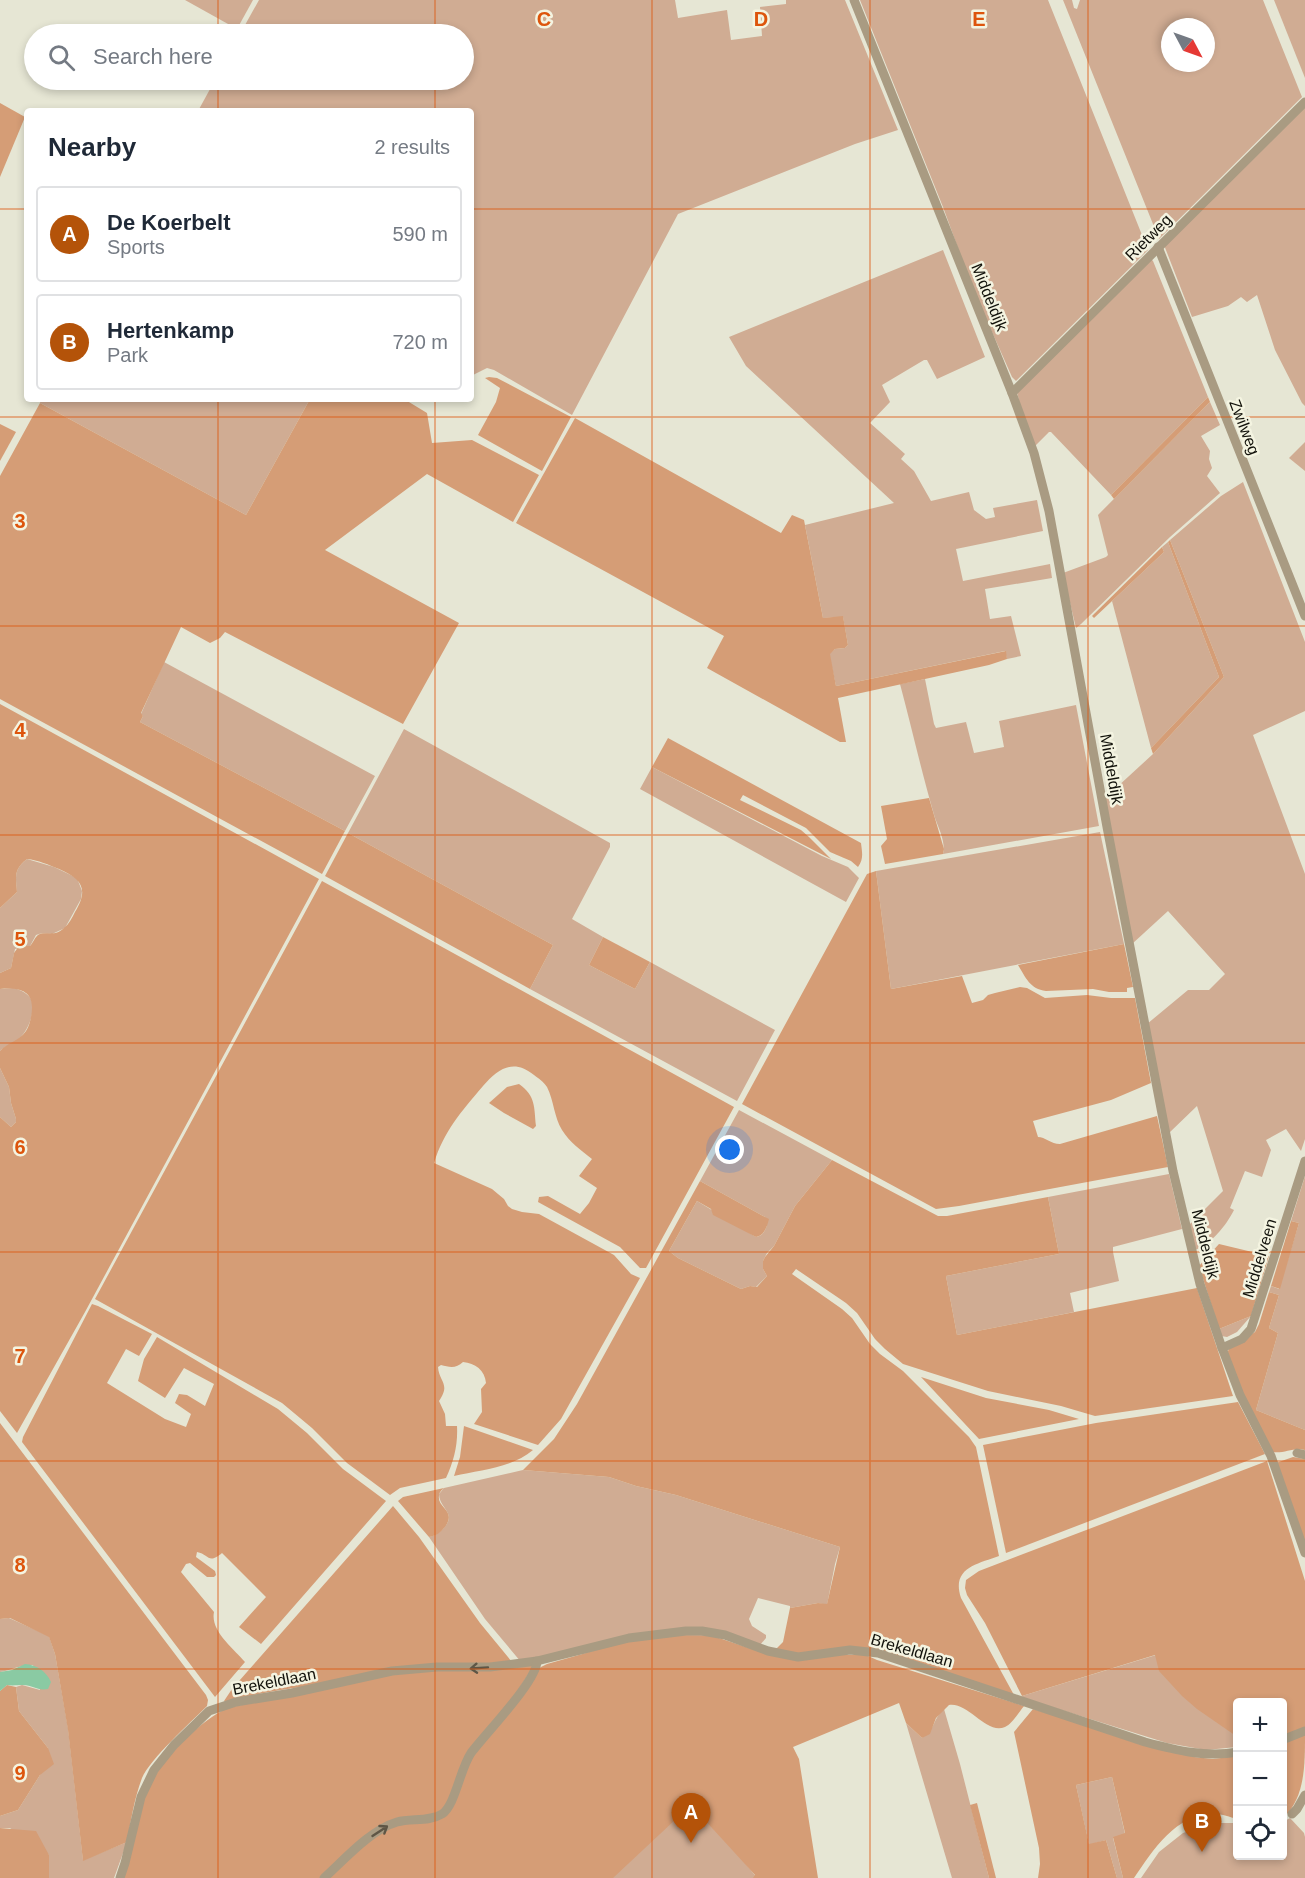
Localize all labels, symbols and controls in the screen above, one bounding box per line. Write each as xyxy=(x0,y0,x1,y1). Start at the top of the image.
text: C xyxy=(537,8,551,30)
text: D xyxy=(754,8,768,30)
text: E xyxy=(972,8,986,30)
north arrow xyxy=(1161,18,1215,72)
search box xyxy=(24,24,474,90)
icon: search xyxy=(45,41,78,74)
text: Search here xyxy=(93,44,213,69)
text: Nearby xyxy=(48,132,136,162)
text: 2 results xyxy=(374,136,450,158)
text: De Koerbelt xyxy=(107,210,230,235)
street label: Rietweg xyxy=(1122,211,1175,264)
text: A xyxy=(62,223,77,245)
text: 590 m xyxy=(392,223,448,245)
text: Sports xyxy=(107,236,165,258)
street label: Middeldijk xyxy=(968,261,1011,334)
text: Hertenkamp xyxy=(107,318,234,343)
text: B xyxy=(62,331,77,353)
text: 720 m xyxy=(392,331,448,353)
text: Park xyxy=(107,344,148,366)
street label: Zwilweg xyxy=(1226,397,1263,457)
text: 3 xyxy=(14,510,26,532)
text: 4 xyxy=(14,719,26,741)
street label: Middeldijk xyxy=(1097,733,1126,807)
text: 5 xyxy=(14,928,26,950)
your location xyxy=(715,1135,744,1164)
text: 6 xyxy=(14,1136,26,1158)
street label: Middeldijk xyxy=(1189,1208,1223,1282)
street label: Middelveen xyxy=(1239,1217,1280,1300)
text: 7 xyxy=(14,1345,26,1367)
text: 8 xyxy=(14,1554,26,1576)
street label: Brekeldlaan xyxy=(869,1631,955,1670)
one-way arrow xyxy=(470,1662,490,1673)
street label: Brekeldlaan xyxy=(231,1665,317,1698)
map controls xyxy=(1233,1698,1287,1860)
button: + xyxy=(1233,1698,1287,1752)
button: − xyxy=(1233,1752,1287,1806)
text: 9 xyxy=(14,1762,26,1784)
pin: A xyxy=(672,1794,710,1843)
pin: B xyxy=(1182,1802,1222,1852)
button: locate xyxy=(1233,1806,1287,1860)
one-way arrow xyxy=(371,1825,388,1837)

